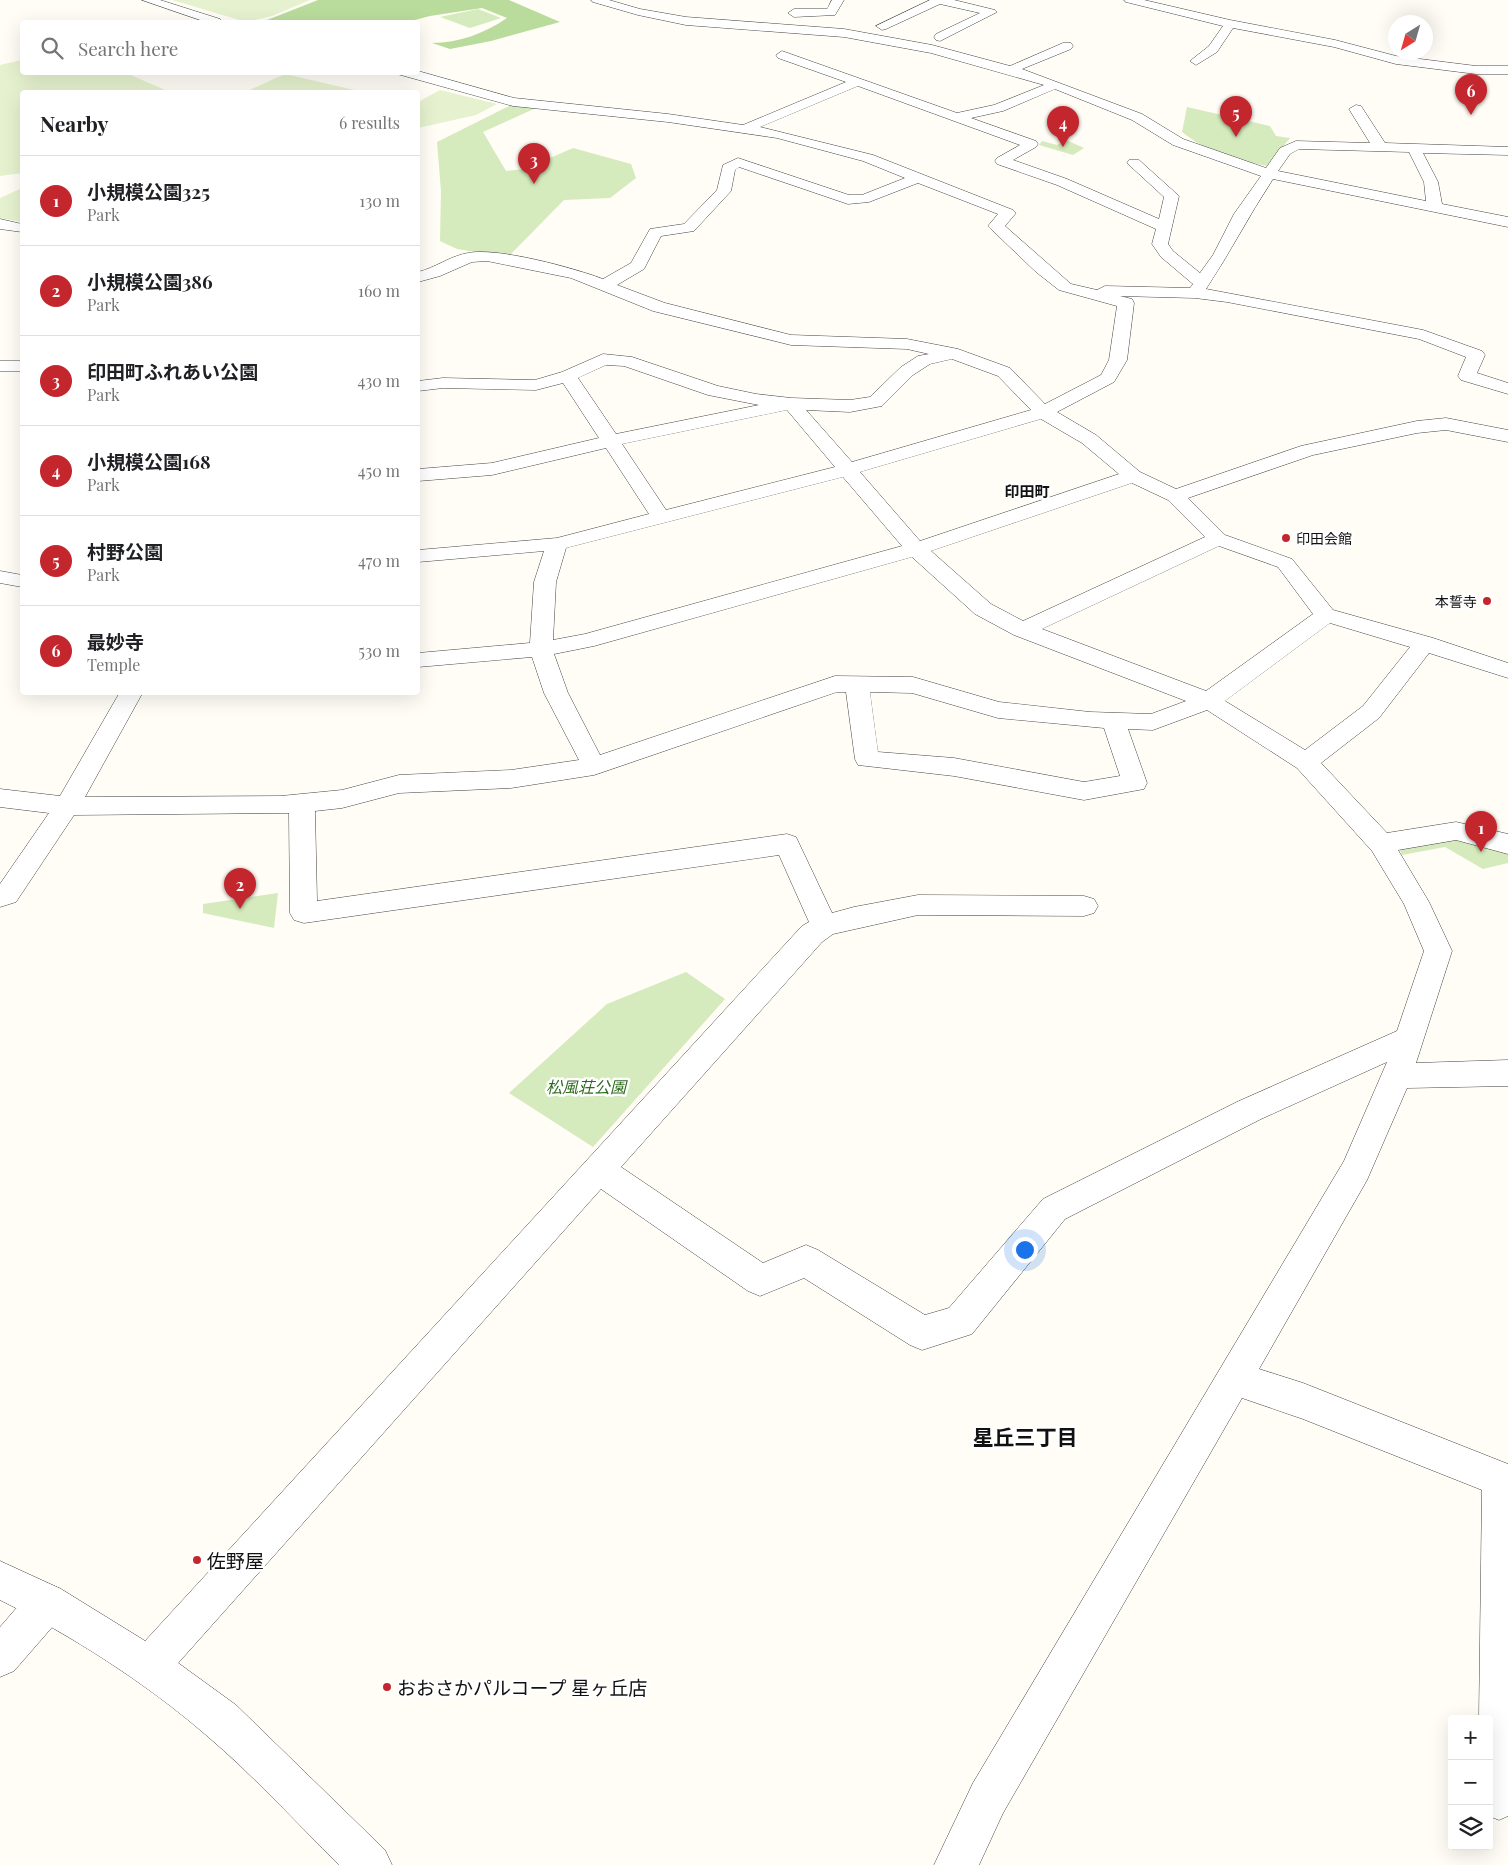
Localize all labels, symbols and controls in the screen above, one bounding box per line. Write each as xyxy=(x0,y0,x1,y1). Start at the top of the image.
north arrow xyxy=(1388,15,1433,60)
search box xyxy=(20,20,420,75)
icon: search xyxy=(38,34,66,62)
text: Search here xyxy=(78,35,178,61)
pin: 6 xyxy=(1455,74,1487,115)
pin: 5 xyxy=(1220,96,1252,137)
pin: 4 xyxy=(1047,106,1079,147)
text: Nearby xyxy=(40,109,109,137)
text: 6 results xyxy=(339,112,400,133)
pin: 3 xyxy=(518,143,550,184)
text: 小規模公園325 xyxy=(87,178,210,204)
text: 1 xyxy=(53,190,59,211)
text: 130 m xyxy=(359,190,400,211)
text: Park xyxy=(87,204,120,225)
text: 小規模公園386 xyxy=(87,268,213,294)
text: 2 xyxy=(52,280,60,301)
text: 160 m xyxy=(358,280,400,301)
text: Park xyxy=(87,294,120,315)
text: 印田町ふれあい公園 xyxy=(87,358,258,384)
text: 3 xyxy=(52,370,60,391)
text: 430 m xyxy=(357,370,400,391)
text: Park xyxy=(87,384,120,405)
text: 小規模公園168 xyxy=(87,448,211,474)
text: 4 xyxy=(52,460,60,481)
text: 450 m xyxy=(358,460,400,481)
text: Park xyxy=(87,474,120,495)
district label: 印田町 xyxy=(1004,481,1050,501)
place label: 印田会館 xyxy=(1296,529,1352,548)
marker: 印田会館 xyxy=(1280,532,1292,544)
text: 村野公園 xyxy=(87,538,163,564)
text: 5 xyxy=(52,550,60,571)
text: 470 m xyxy=(358,550,400,571)
text: Park xyxy=(87,564,120,585)
place label: 本誓寺 xyxy=(1435,592,1477,611)
marker: 本誓寺 xyxy=(1481,595,1493,607)
text: 最妙寺 xyxy=(87,628,144,654)
text: 6 xyxy=(52,640,60,661)
text: 530 m xyxy=(358,640,400,661)
text: Temple xyxy=(87,654,140,675)
pin: 1 xyxy=(1465,811,1497,852)
pin: 2 xyxy=(224,868,256,909)
park label: 松風荘公園 xyxy=(546,1076,628,1097)
your location xyxy=(1012,1237,1038,1263)
district label: 星丘三丁目 xyxy=(973,1422,1078,1450)
place label: 佐野屋 xyxy=(207,1547,264,1573)
marker: 佐野屋 xyxy=(191,1554,203,1566)
place label: おおさかパルコープ 星ヶ丘店 xyxy=(397,1674,647,1700)
marker: おおさかパルコープ 星ヶ丘店 xyxy=(381,1681,393,1693)
map controls xyxy=(1448,1715,1493,1850)
button: + xyxy=(1448,1715,1493,1760)
button: − xyxy=(1448,1760,1493,1805)
button: layers xyxy=(1448,1805,1493,1850)

